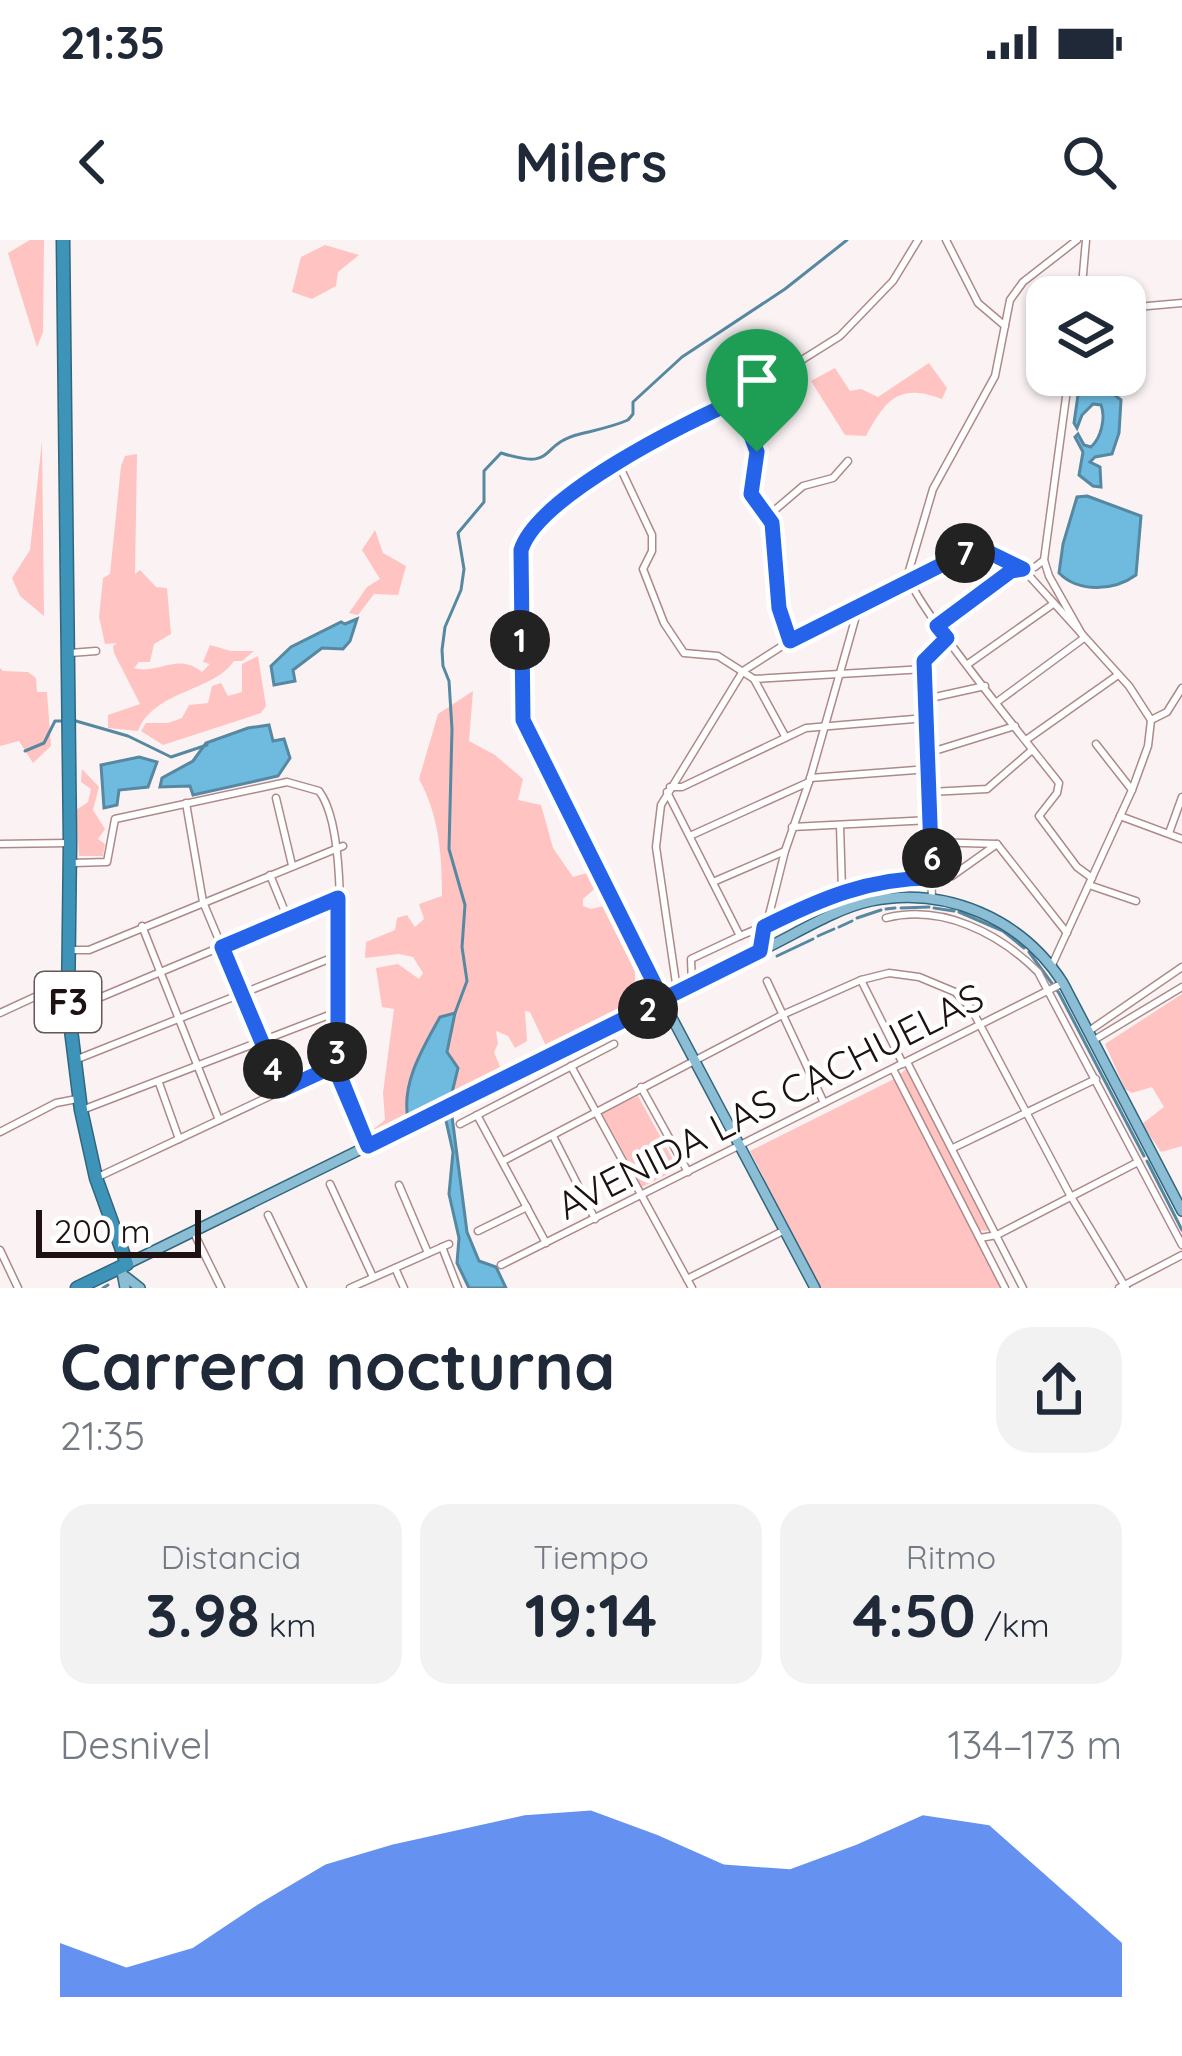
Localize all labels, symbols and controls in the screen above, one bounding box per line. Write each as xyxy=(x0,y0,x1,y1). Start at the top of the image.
text: 21:35 xyxy=(60,14,165,70)
text: Milers xyxy=(515,128,667,196)
icon: back xyxy=(60,129,126,195)
icon: search xyxy=(1056,129,1122,195)
map controls xyxy=(1026,276,1146,396)
button: layers xyxy=(1026,276,1146,396)
pin xyxy=(706,329,808,452)
icon: arrive xyxy=(724,347,790,413)
pin: 7 xyxy=(935,523,995,583)
text: 7 xyxy=(956,532,974,573)
pin: 1 xyxy=(490,610,550,670)
text: 1 xyxy=(514,619,526,660)
pin: 6 xyxy=(902,828,962,888)
text: 6 xyxy=(923,837,941,878)
road number: F3 xyxy=(35,972,101,1032)
street label: AVENIDA LAS CACHUELAS xyxy=(548,972,991,1230)
pin: 2 xyxy=(618,979,678,1039)
text: 2 xyxy=(639,988,657,1029)
pin: 3 xyxy=(307,1022,367,1082)
text: 3 xyxy=(328,1031,346,1072)
pin: 4 xyxy=(243,1039,303,1099)
text: 4 xyxy=(263,1048,283,1089)
scale bar xyxy=(36,1204,201,1257)
text: 200 m xyxy=(54,1210,151,1251)
text: Carrera nocturna xyxy=(60,1324,615,1407)
button: share xyxy=(996,1327,1122,1453)
text: 21:35 xyxy=(60,1411,145,1460)
text: Distancia xyxy=(161,1536,301,1577)
text: Tiempo xyxy=(533,1536,649,1577)
text: Ritmo xyxy=(906,1536,996,1577)
text: 3.98 xyxy=(146,1577,260,1652)
text: 19:14 xyxy=(525,1577,657,1652)
text: 4:50 xyxy=(852,1577,976,1652)
text: km xyxy=(260,1604,316,1645)
text: /km xyxy=(976,1604,1050,1645)
text: Desnivel xyxy=(60,1720,211,1769)
text: 134–173 m xyxy=(947,1720,1122,1769)

